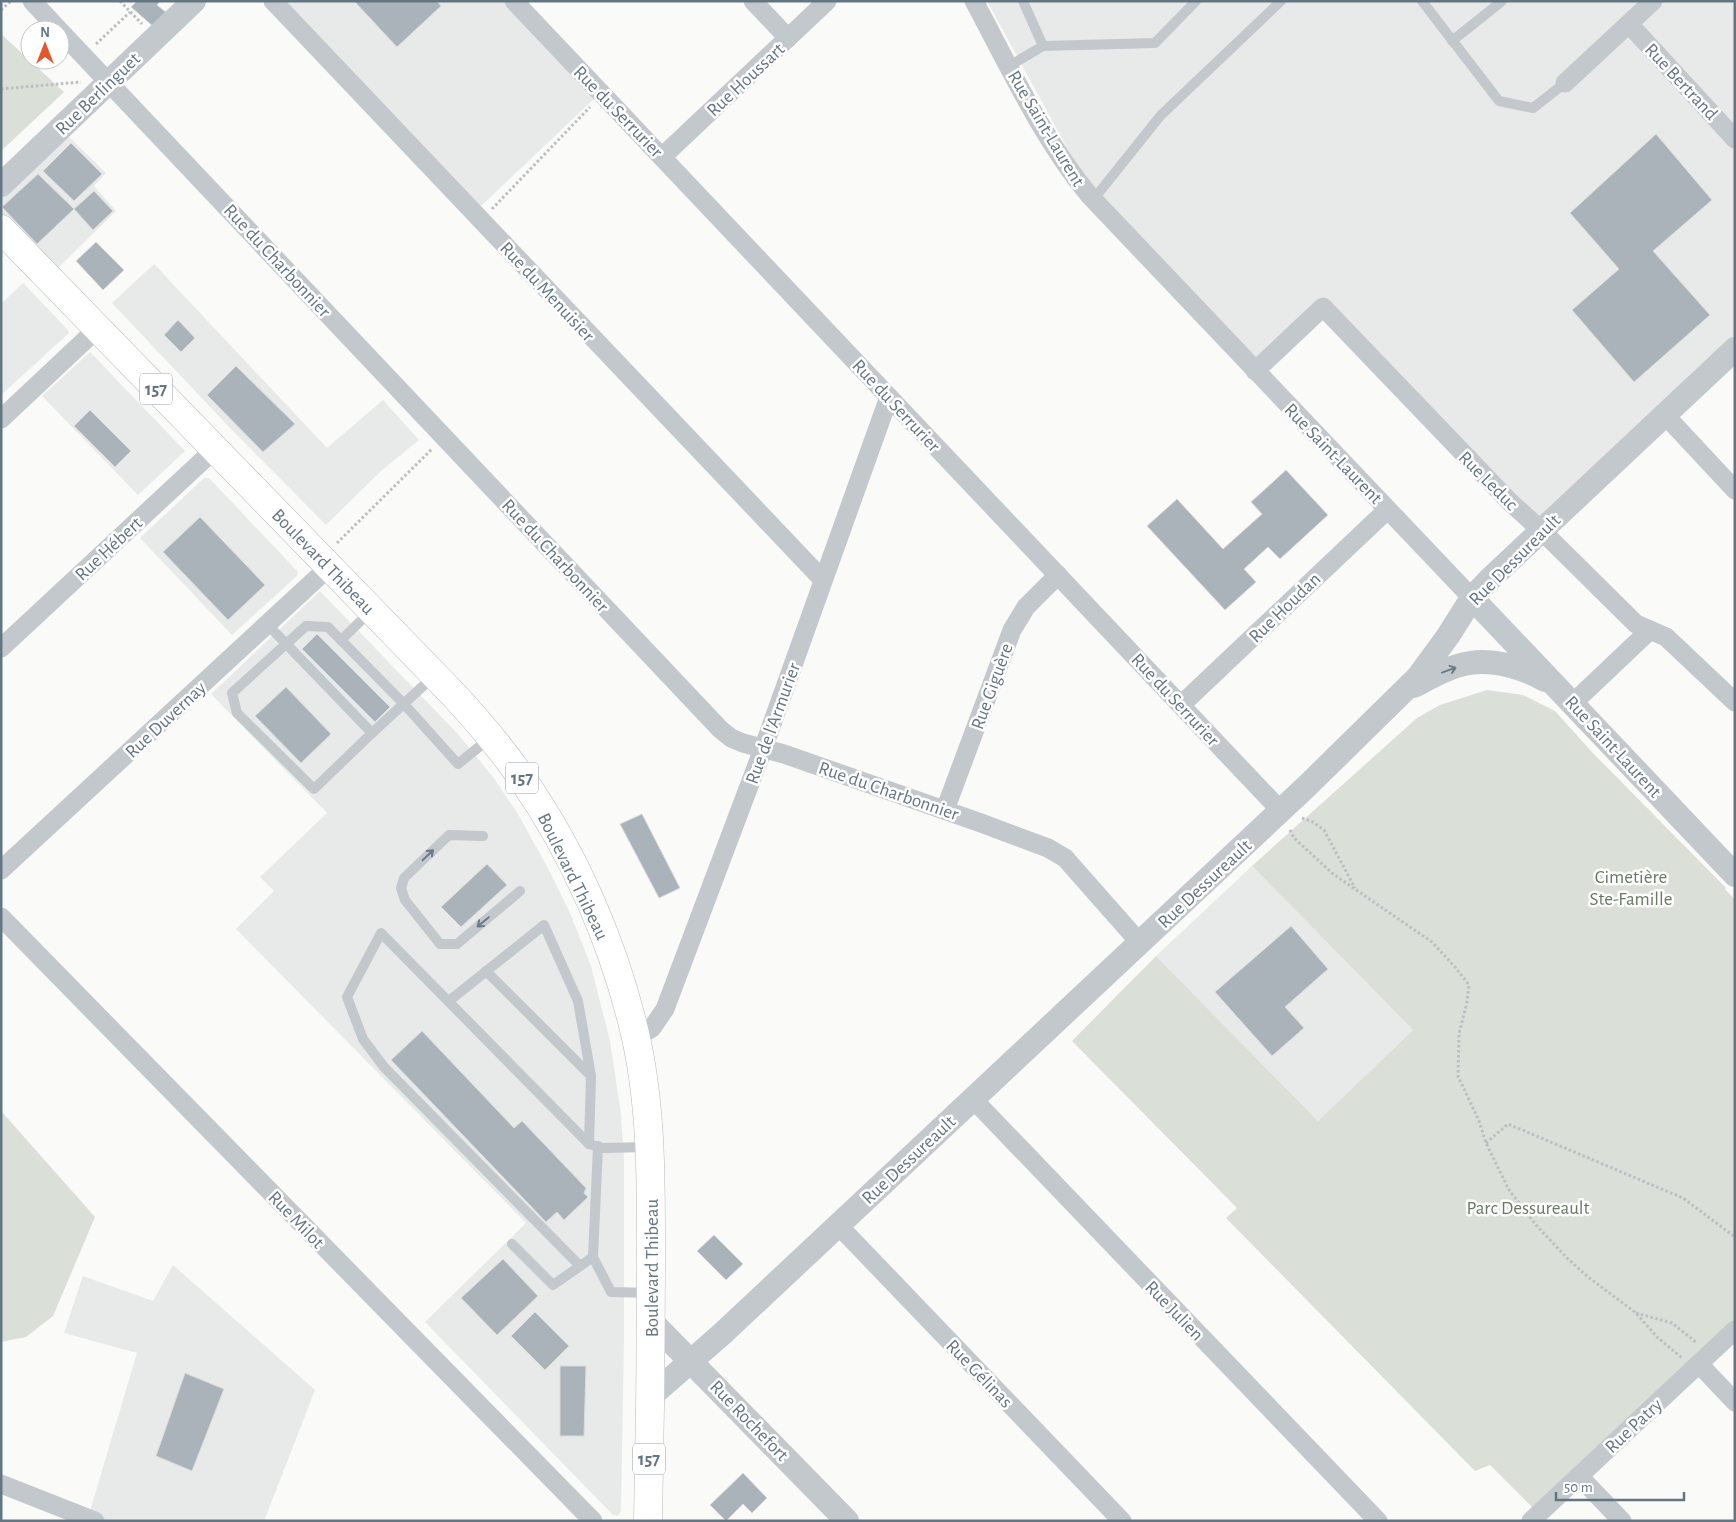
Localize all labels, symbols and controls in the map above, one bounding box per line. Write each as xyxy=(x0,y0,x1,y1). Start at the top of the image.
north arrow xyxy=(20,20,70,70)
text: N xyxy=(40,26,50,40)
street label: Rue Houssart xyxy=(704,40,788,121)
street label: Rue Bertrand xyxy=(1641,40,1721,124)
street label: Rue Berlinguet xyxy=(52,49,144,139)
street label: Rue du Serrurier xyxy=(570,63,666,161)
street label: Rue Saint-Laurent xyxy=(1004,68,1088,190)
street label: Rue du Charbonnier xyxy=(220,201,334,321)
street label: Rue du Menuisier xyxy=(496,239,598,345)
street label: Rue du Serrurier xyxy=(848,356,943,456)
road number: 157 xyxy=(140,374,172,404)
street label: Rue Saint-Laurent xyxy=(1280,400,1385,508)
street label: Rue Leduc xyxy=(1455,448,1521,514)
street label: Rue du Charbonnier xyxy=(498,496,612,616)
street label: Boulevard Thibeau xyxy=(268,506,378,619)
street label: Rue Dessureault xyxy=(1466,511,1564,609)
street label: Rue Hébert xyxy=(72,514,146,585)
street label: Rue Houdan xyxy=(1245,569,1325,647)
street label: Rue Giguère xyxy=(968,641,1017,732)
street label: Rue du Serrurier xyxy=(1127,650,1222,750)
street label: Rue de l'Armurier xyxy=(743,660,804,787)
one-way arrow xyxy=(1441,665,1456,674)
street label: Rue Duvernay xyxy=(122,678,210,762)
street label: Rue Saint-Laurent xyxy=(1561,692,1665,802)
street label: Rue du Charbonnier xyxy=(816,759,961,824)
road number: 157 xyxy=(506,762,538,794)
street label: Boulevard Thibeau xyxy=(534,810,612,943)
street label: Rue Dessureault xyxy=(1155,836,1256,932)
one-way arrow xyxy=(422,849,434,861)
park label: Cimetière Ste-Famille xyxy=(1589,868,1673,909)
one-way arrow xyxy=(477,916,490,927)
street label: Rue Dessureault xyxy=(859,1112,960,1208)
street label: Rue Milot xyxy=(264,1188,328,1252)
street label: Boulevard Thibeau xyxy=(643,1198,662,1337)
park label: Parc Dessureault xyxy=(1466,1199,1590,1218)
street label: Rue Julien xyxy=(1141,1277,1207,1345)
street label: Rue Gélinas xyxy=(942,1336,1016,1412)
street label: Rue Rochefort xyxy=(706,1377,792,1465)
street label: Rue Patry xyxy=(1602,1395,1666,1457)
road number: 157 xyxy=(633,1444,665,1475)
scale bar xyxy=(1556,1470,1684,1502)
text: 50 m xyxy=(1564,1480,1593,1495)

